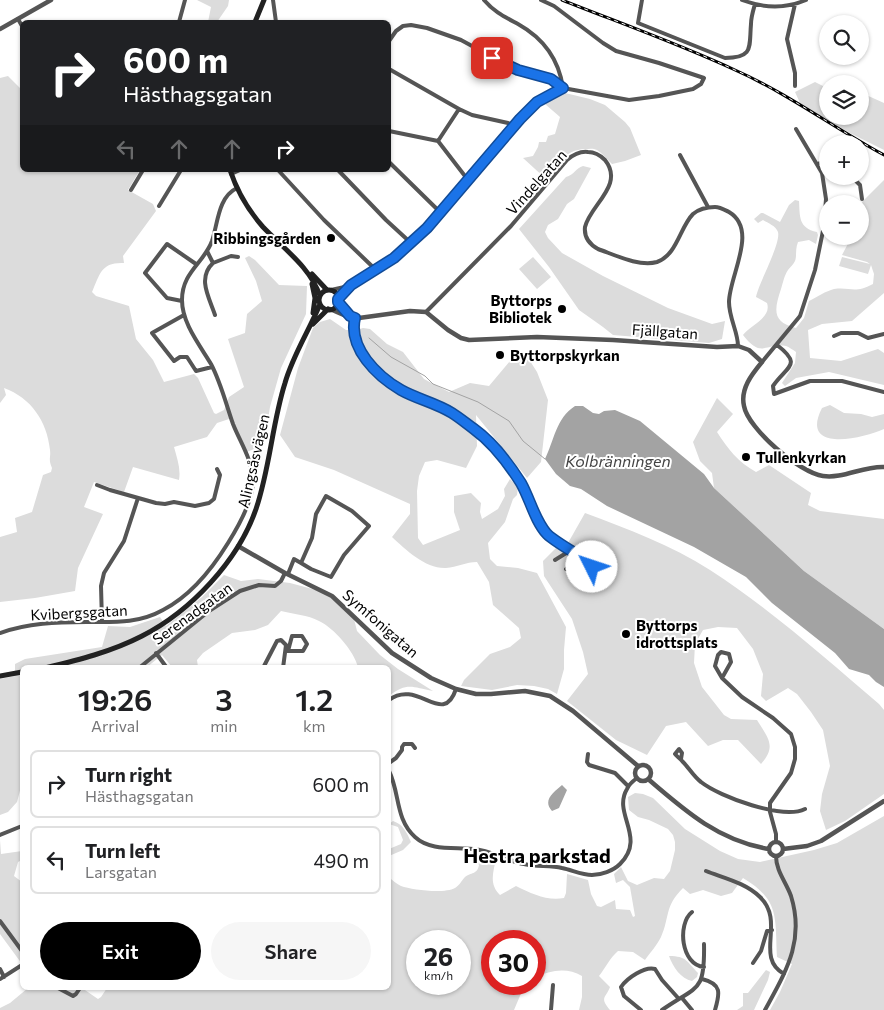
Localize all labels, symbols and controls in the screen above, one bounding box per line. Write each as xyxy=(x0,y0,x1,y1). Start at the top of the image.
map controls xyxy=(819,15,869,245)
button: search xyxy=(819,15,869,65)
text: 600 m xyxy=(123,37,228,80)
pin xyxy=(471,37,513,79)
icon: right xyxy=(40,40,105,105)
icon: arrive xyxy=(478,44,506,72)
button: layers xyxy=(819,75,869,125)
text: Hästhagsgatan xyxy=(123,80,272,107)
icon: left xyxy=(112,135,140,163)
icon: ahead xyxy=(165,135,193,163)
icon: ahead xyxy=(218,135,246,163)
icon: right xyxy=(271,135,299,163)
button: + xyxy=(819,135,869,185)
street label: Vindelgatan xyxy=(502,146,570,218)
button: − xyxy=(819,195,869,245)
place label: Ribbingsgården xyxy=(213,229,321,247)
marker: Ribbingsgården xyxy=(325,232,337,244)
place label: Byttorps Bibliotek xyxy=(489,291,552,326)
marker: Byttorps Bibliotek xyxy=(556,303,568,315)
street label: Fjällgatan xyxy=(631,320,699,342)
place label: Byttorpskyrkan xyxy=(510,346,620,364)
marker: Byttorpskyrkan xyxy=(494,349,506,361)
street label: Alingsåsvägen xyxy=(233,412,273,510)
place label: Tullenkyrkan xyxy=(756,448,846,466)
water label: Kolbränningen xyxy=(565,451,671,470)
marker: Tullenkyrkan xyxy=(740,451,752,463)
position arrow xyxy=(565,540,617,592)
street label: Serenadgatan xyxy=(149,578,235,648)
street label: Symfonigatan xyxy=(339,585,423,661)
street label: Kvibergsgatan xyxy=(30,600,128,624)
place label: Byttorps idrottsplats xyxy=(636,616,718,651)
marker: Byttorps idrottsplats xyxy=(620,628,632,640)
text: 19:26 xyxy=(78,680,152,717)
text: 3 xyxy=(215,680,233,717)
text: 1.2 xyxy=(295,680,333,717)
text: Arrival xyxy=(91,716,139,735)
text: min xyxy=(210,716,237,735)
text: km xyxy=(303,716,326,735)
text: Turn right xyxy=(85,763,172,786)
icon: right xyxy=(42,770,70,798)
text: 600 m xyxy=(312,773,369,796)
text: Hästhagsgatan xyxy=(85,786,194,805)
text: Turn left xyxy=(85,839,160,862)
district label: Hestra parkstad xyxy=(463,843,611,867)
icon: left xyxy=(42,846,70,874)
text: 490 m xyxy=(313,849,369,872)
text: Larsgatan xyxy=(85,862,157,881)
button: Exit xyxy=(40,922,201,980)
button: Share xyxy=(211,922,371,980)
speed limit sign: 30 xyxy=(481,930,546,995)
text: 26 xyxy=(424,941,453,971)
text: km/h xyxy=(424,968,453,982)

